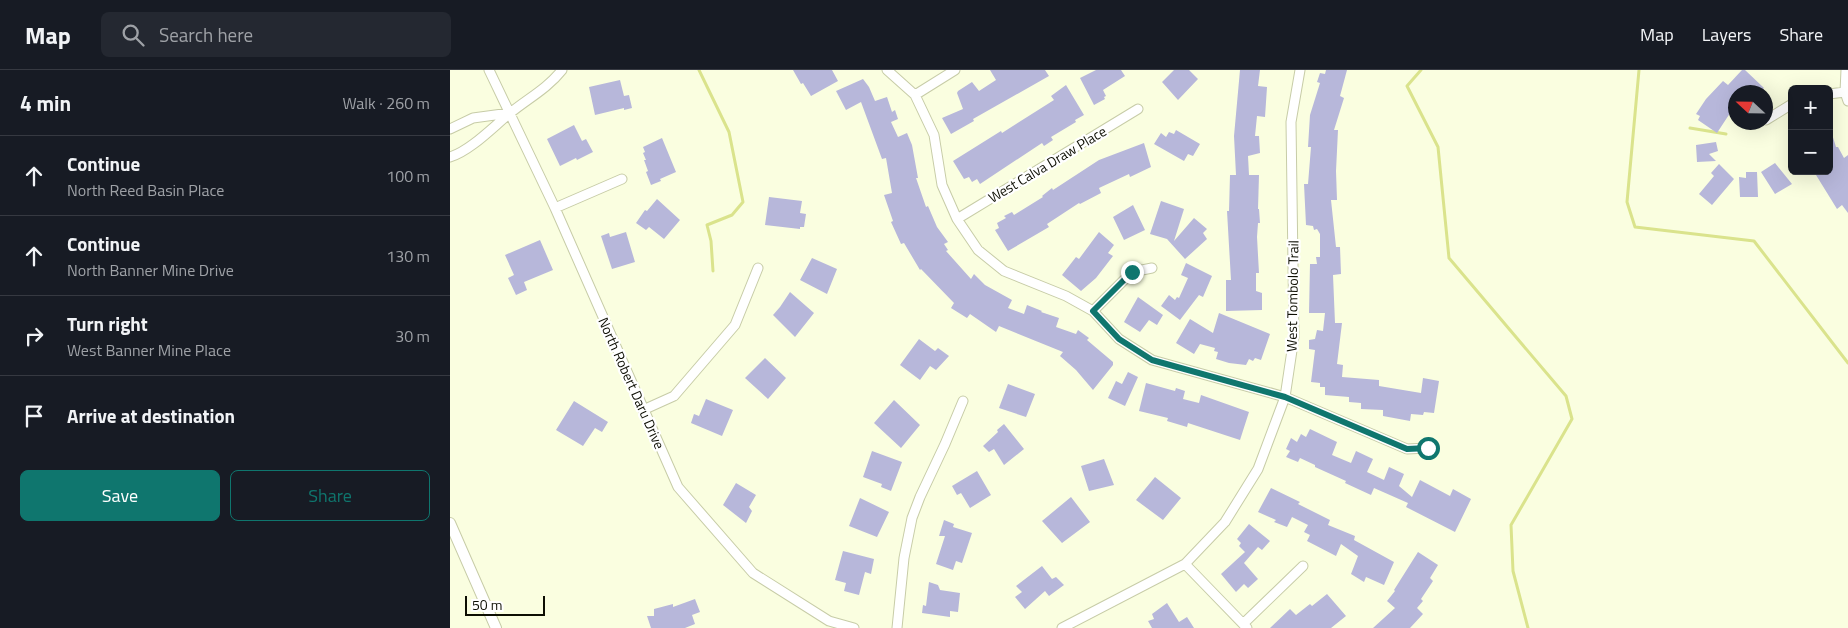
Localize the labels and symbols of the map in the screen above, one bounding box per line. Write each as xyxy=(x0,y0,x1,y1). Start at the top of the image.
north arrow xyxy=(1728,85,1773,130)
street label: West Calva Draw Place xyxy=(984,120,1110,208)
street label: West Tombolo Trail xyxy=(1281,240,1303,352)
route end xyxy=(1121,261,1144,284)
street label: North Robert Daru Drive xyxy=(593,314,671,452)
route start xyxy=(1417,437,1440,460)
scale bar xyxy=(465,593,545,616)

